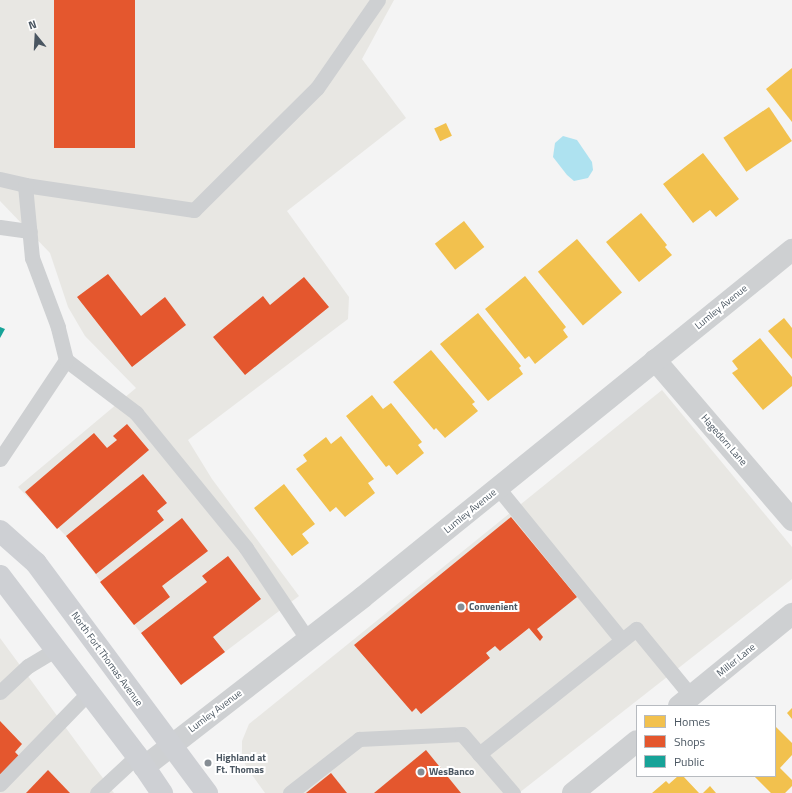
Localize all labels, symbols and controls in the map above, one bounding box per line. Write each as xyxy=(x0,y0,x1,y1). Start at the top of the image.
north arrow xyxy=(16,16,56,56)
text: N xyxy=(26,16,38,33)
street label: Lumley Avenue xyxy=(692,282,750,332)
street label: Hagedorn Lane xyxy=(699,412,749,468)
street label: Lumley Avenue xyxy=(441,486,499,536)
place label: Convenient xyxy=(469,601,518,613)
marker: Convenient xyxy=(456,602,466,612)
street label: North Fort Thomas Avenue xyxy=(69,610,145,708)
street label: Miller Lane xyxy=(714,641,758,679)
street label: Lumley Avenue xyxy=(186,687,244,735)
legend xyxy=(636,705,776,777)
text: Homes xyxy=(674,712,710,731)
text: Shops xyxy=(674,732,705,751)
place label: Highland at Ft. Thomas xyxy=(216,751,266,774)
text: Public xyxy=(674,752,704,771)
marker: Highland at Ft. Thomas xyxy=(203,758,213,768)
place label: WesBanco xyxy=(429,766,474,778)
marker: WesBanco xyxy=(416,767,426,777)

